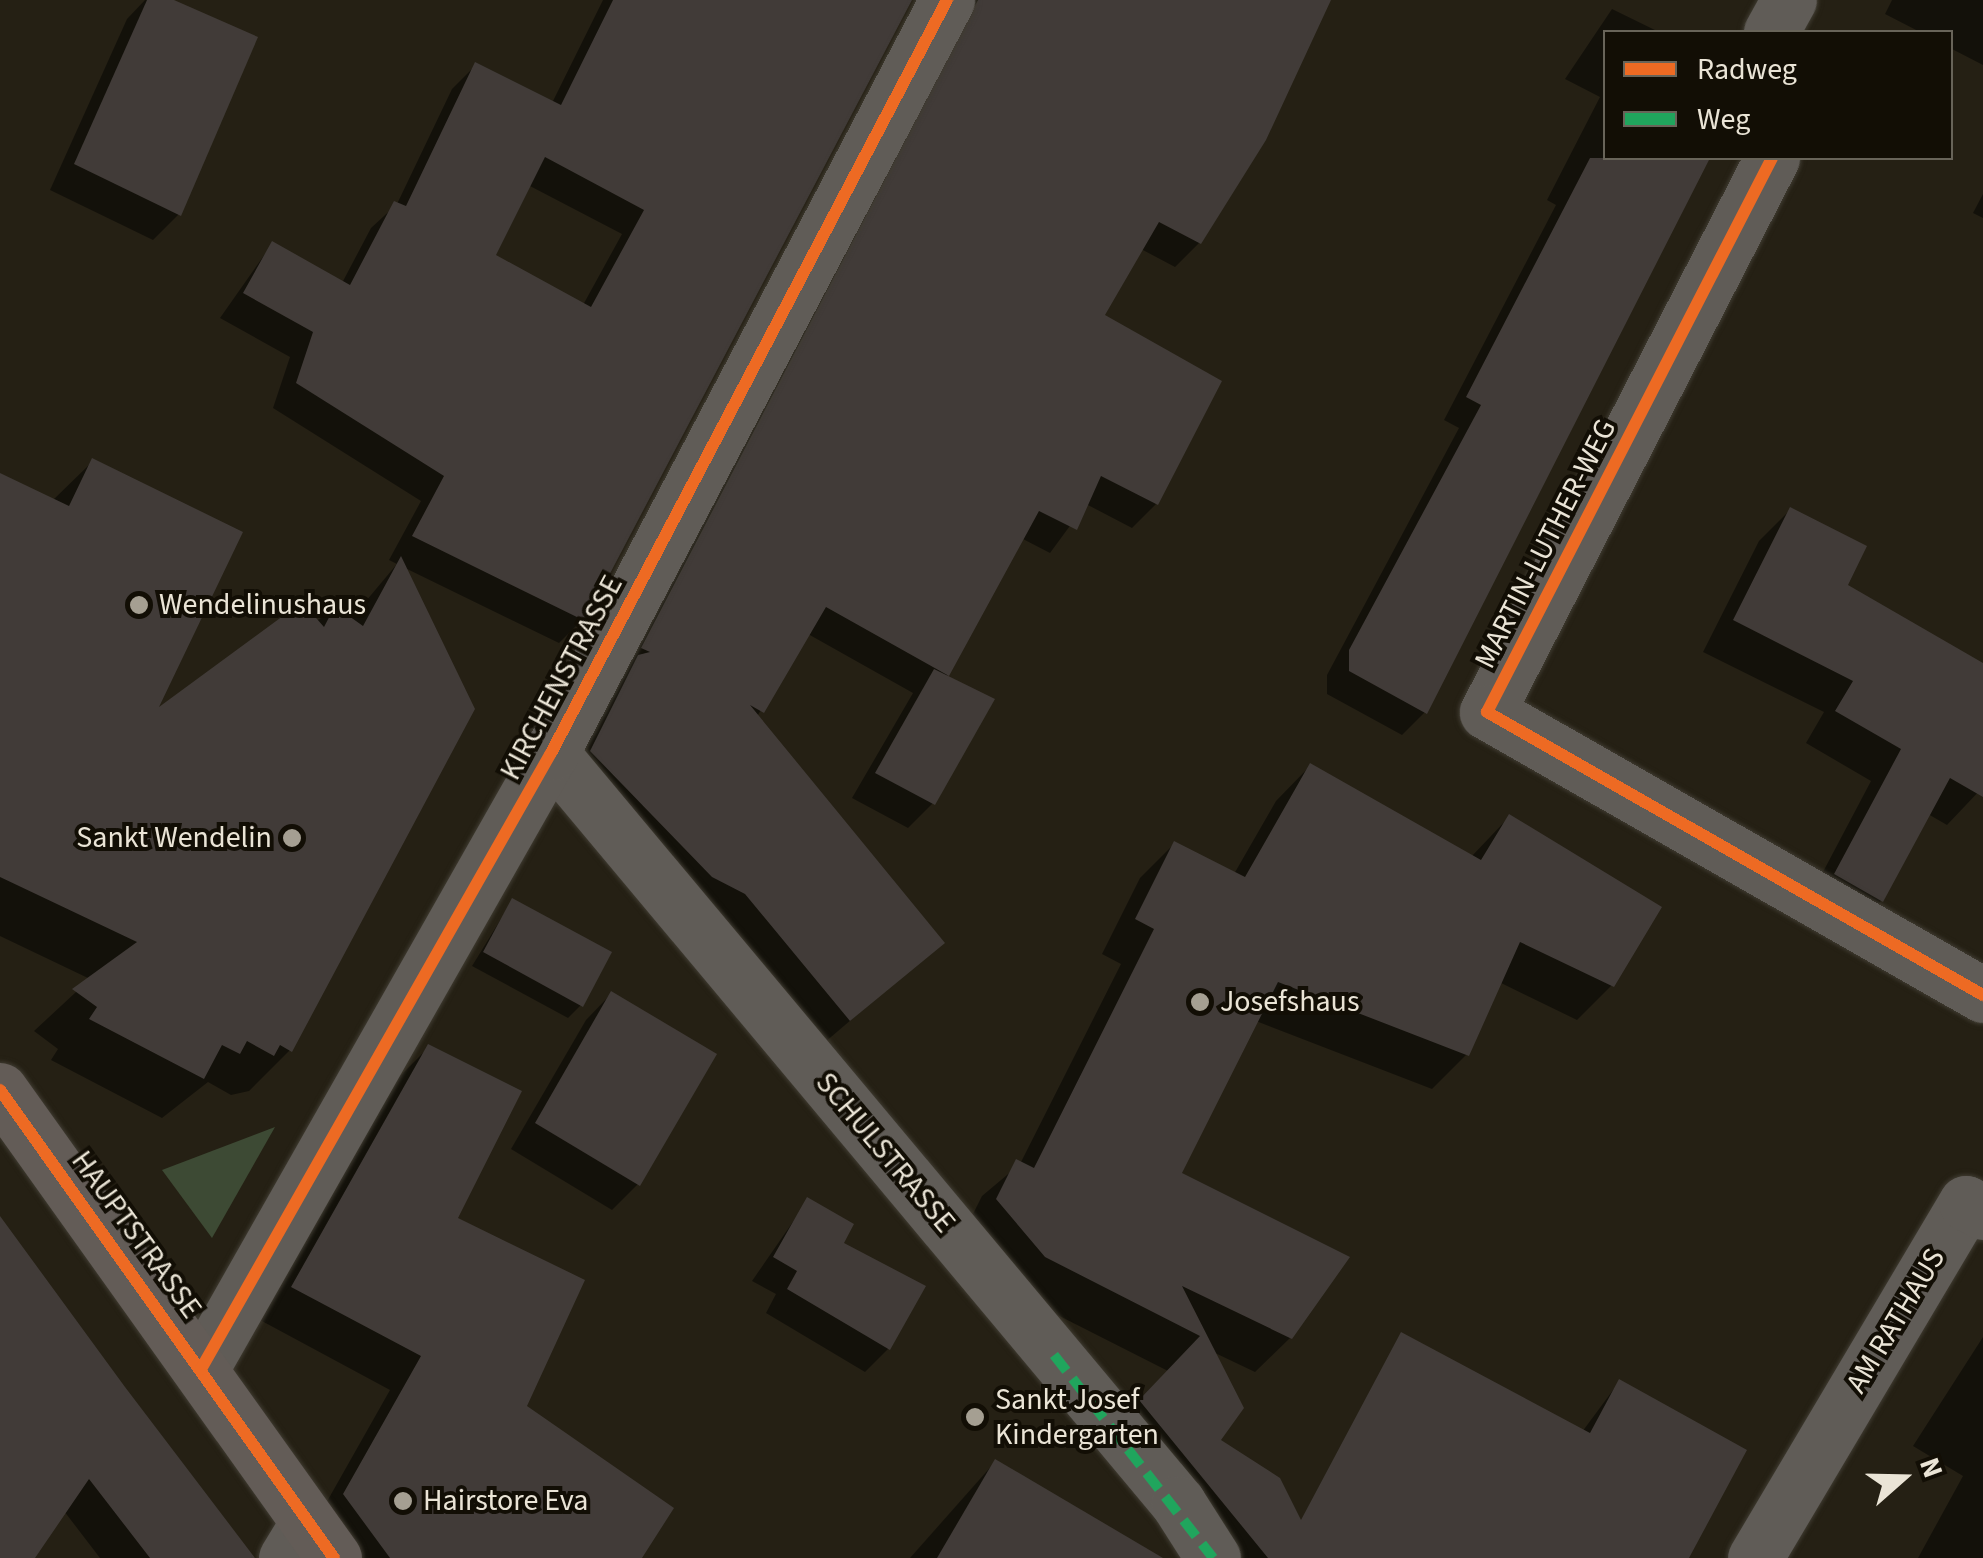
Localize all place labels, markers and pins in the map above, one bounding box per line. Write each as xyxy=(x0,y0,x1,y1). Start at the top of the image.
place label: Wendelinushaus xyxy=(159,587,366,623)
marker: Wendelinushaus xyxy=(128,594,150,616)
place label: Sankt Wendelin xyxy=(76,820,272,856)
marker: Sankt Wendelin xyxy=(281,827,303,849)
place label: Josefshaus xyxy=(1220,984,1359,1020)
marker: Josefshaus xyxy=(1189,991,1211,1013)
place label: Sankt Josef Kindergarten xyxy=(995,1382,1159,1452)
marker: Sankt Josef Kindergarten xyxy=(964,1406,986,1428)
place label: Hairstore Eva xyxy=(423,1483,588,1519)
marker: Hairstore Eva xyxy=(392,1490,414,1512)

